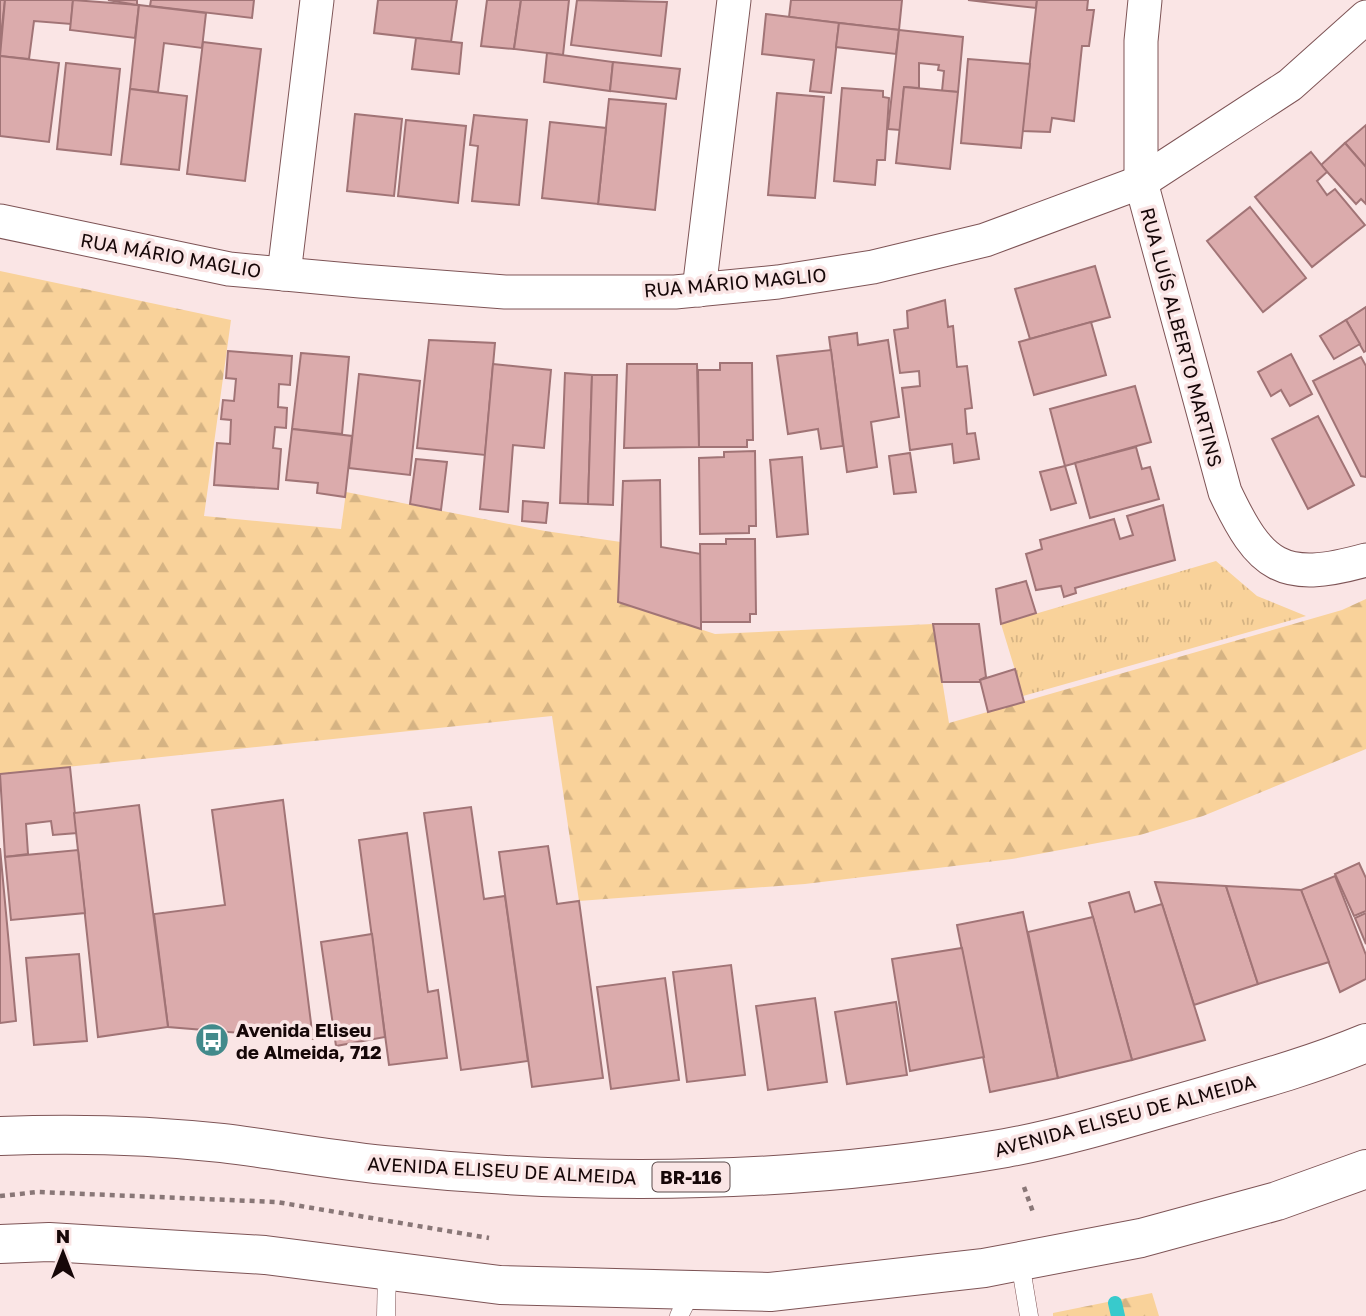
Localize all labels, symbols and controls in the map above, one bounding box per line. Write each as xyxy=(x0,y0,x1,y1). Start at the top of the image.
street label: RUA LUÍS ALBERTO MARTINS xyxy=(1136,205,1228,469)
street label: RUA MÁRIO MAGLIO xyxy=(79,228,263,282)
street label: RUA MÁRIO MAGLIO xyxy=(643,263,827,301)
place label: Avenida Eliseu de Almeida, 712 xyxy=(236,1018,382,1063)
bus stop icon: Avenida Eliseu de Almeida, 712 xyxy=(193,1021,231,1059)
street label: AVENIDA ELISEU DE ALMEIDA xyxy=(992,1069,1258,1161)
street label: AVENIDA ELISEU DE ALMEIDA xyxy=(367,1151,638,1189)
road number: BR-116 xyxy=(652,1162,730,1192)
north arrow xyxy=(28,1218,98,1288)
text: N xyxy=(56,1224,70,1247)

